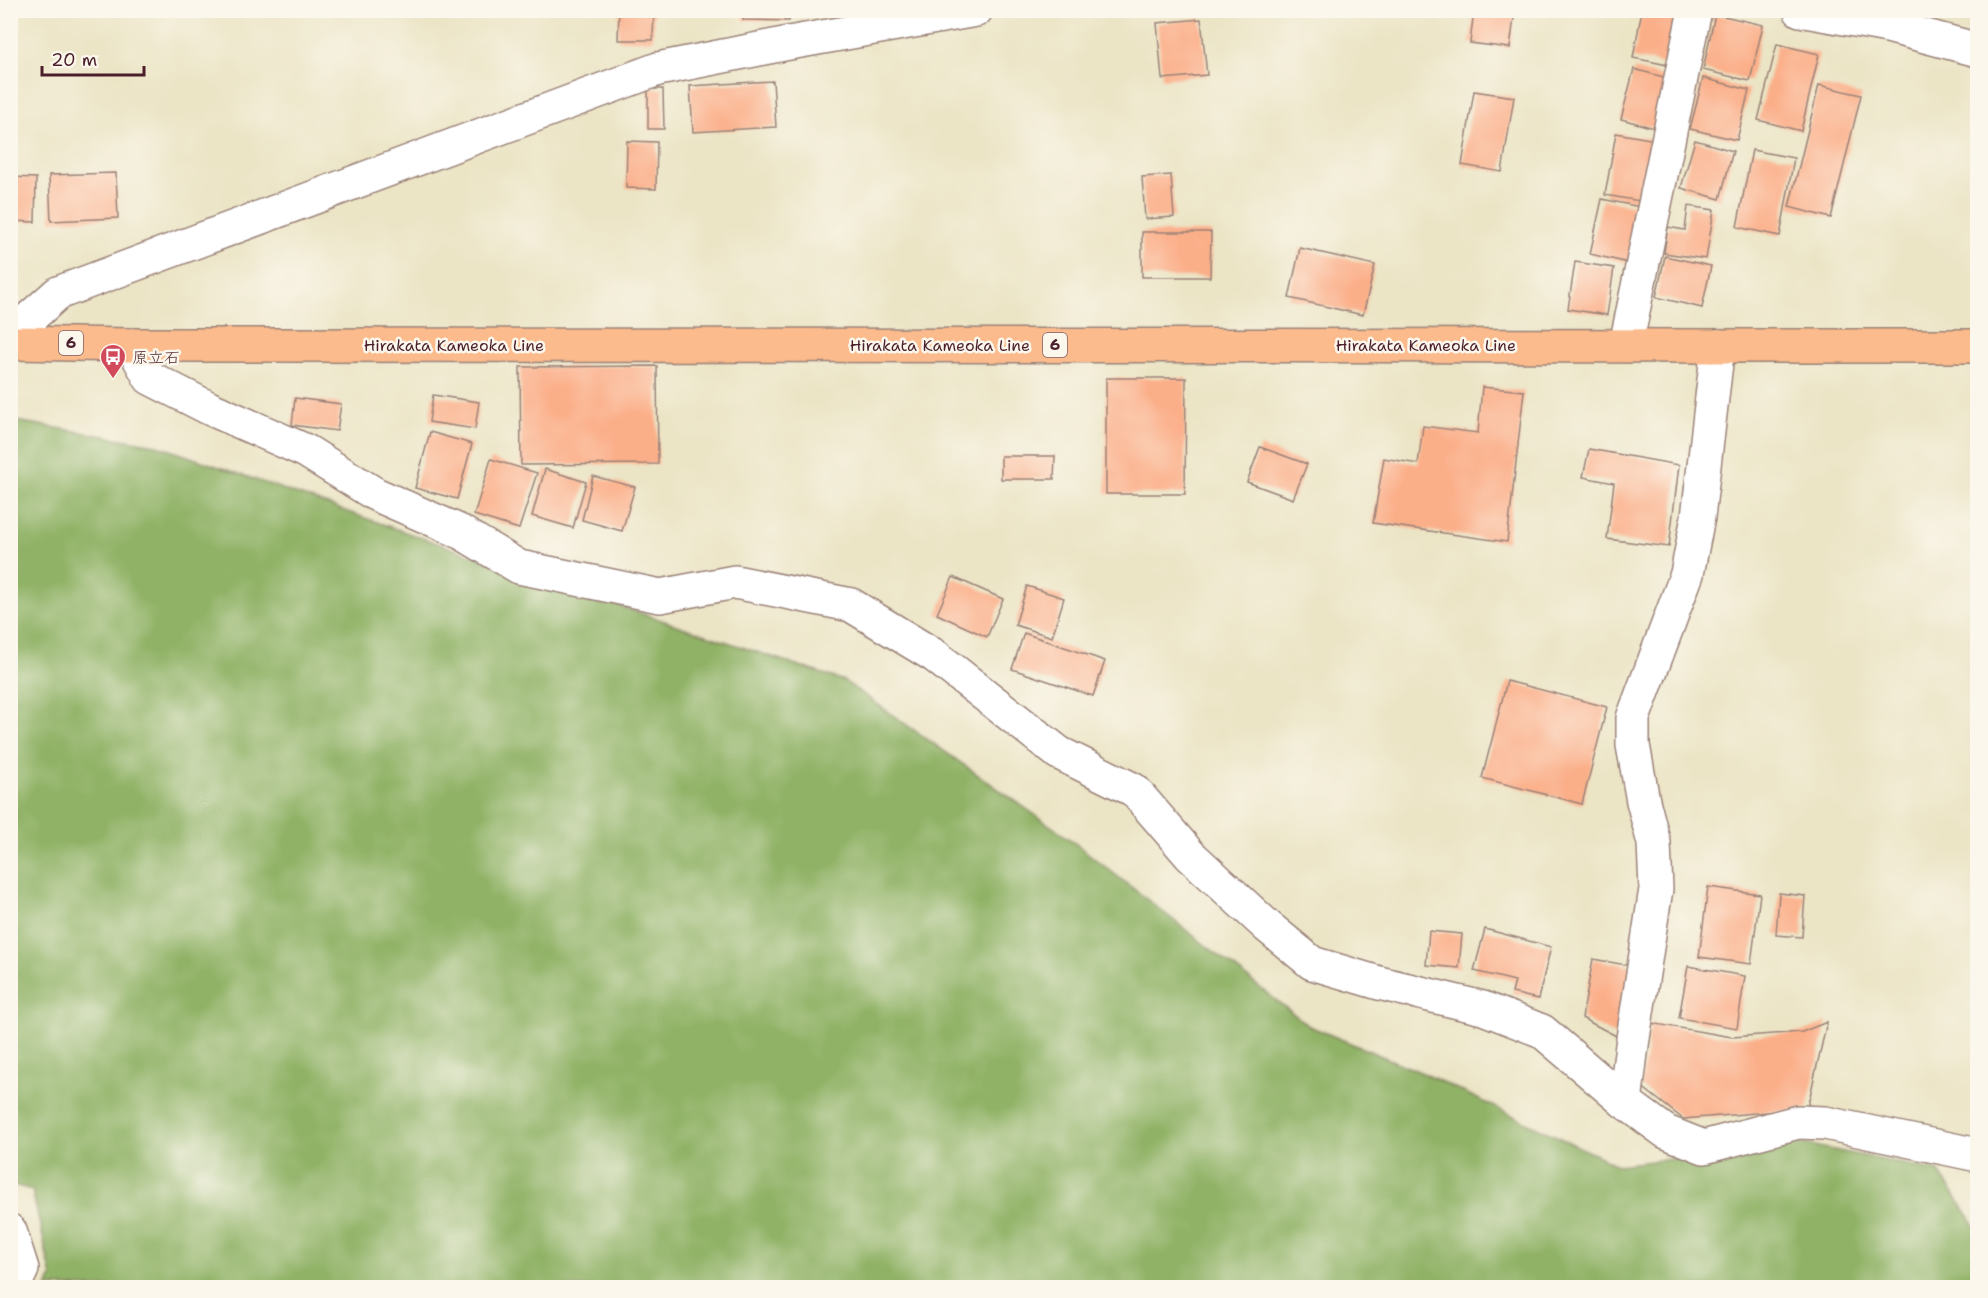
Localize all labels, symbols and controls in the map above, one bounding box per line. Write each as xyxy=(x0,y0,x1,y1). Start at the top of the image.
scale bar xyxy=(42,39,144,77)
text: 20 m xyxy=(51,48,97,72)
road number: 6 xyxy=(59,331,83,355)
road number: 6 xyxy=(1043,333,1067,357)
street label: Hirakata Kameoka Line xyxy=(364,335,544,356)
street label: Hirakata Kameoka Line xyxy=(850,335,1030,356)
street label: Hirakata Kameoka Line xyxy=(1336,335,1516,356)
bus stop icon: 原立石 xyxy=(98,342,128,380)
place label: 原立石 xyxy=(132,347,180,368)

